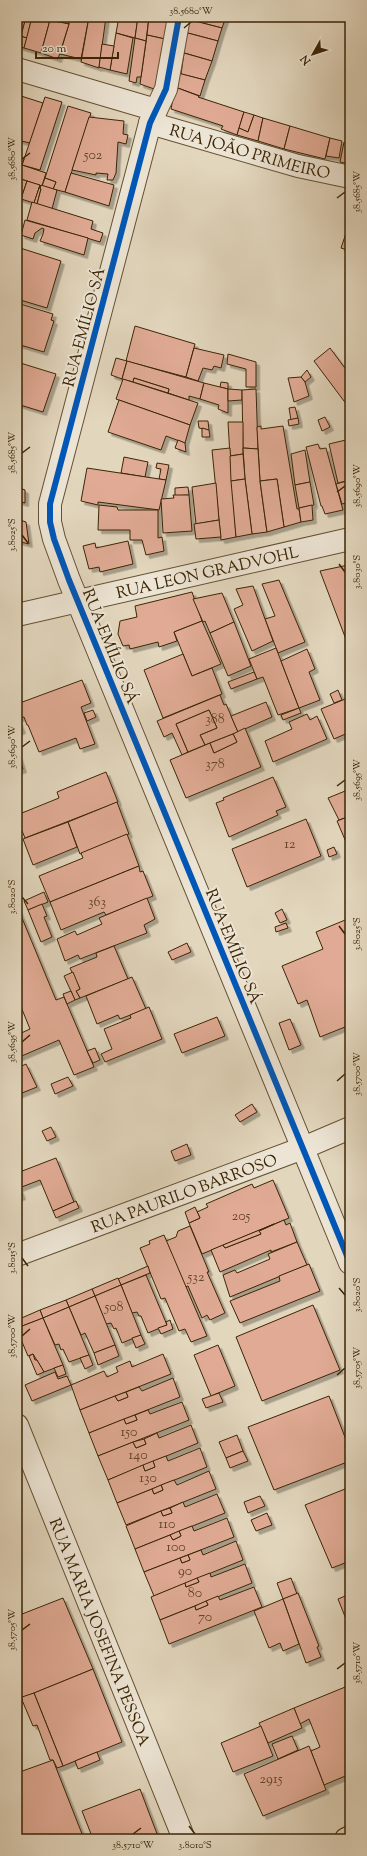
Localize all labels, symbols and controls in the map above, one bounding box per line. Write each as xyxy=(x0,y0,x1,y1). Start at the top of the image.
text: 38.5680°W xyxy=(169,4,213,19)
scale bar xyxy=(36,34,118,60)
north arrow xyxy=(293,34,333,74)
text: 20 m xyxy=(42,40,67,58)
text: N xyxy=(297,51,316,69)
street label: RUA JOÃO PRIMEIRO xyxy=(166,120,332,187)
text: 38.5680°W xyxy=(5,137,20,181)
house number: 502 xyxy=(83,146,103,166)
text: 38.5685°W xyxy=(350,171,365,213)
street label: RUA EMÍLIO SÁ xyxy=(58,265,112,390)
text: 38.5685°W xyxy=(5,432,20,474)
text: 38.5690°W xyxy=(350,464,365,508)
text: 3.8025°S xyxy=(5,518,20,552)
street label: RUA LEON GRADVOHL xyxy=(114,542,301,606)
text: 3.8030°S xyxy=(350,555,365,589)
street label: RUA EMÍLIO SÁ xyxy=(75,586,142,708)
house number: 388 xyxy=(205,710,225,730)
text: 38.5690°W xyxy=(5,725,20,769)
house number: 378 xyxy=(205,755,225,775)
text: 38.5695°W xyxy=(350,759,365,801)
house number: 12 xyxy=(284,835,296,855)
text: 3.8020°S xyxy=(5,879,20,915)
street label: RUA EMÍLIO SÁ xyxy=(198,886,265,1008)
house number: 363 xyxy=(88,893,106,913)
text: 3.8025°S xyxy=(350,917,365,951)
text: 38.5695°W xyxy=(5,1021,20,1063)
text: 38.5700°W xyxy=(350,1052,365,1096)
street label: RUA PAURILO BARROSO xyxy=(88,1150,281,1240)
house number: 205 xyxy=(232,1207,251,1227)
text: 3.8015°S xyxy=(5,1242,20,1274)
house number: 532 xyxy=(187,1268,205,1288)
text: 3.8020°S xyxy=(350,1277,365,1313)
house number: 508 xyxy=(103,1298,124,1318)
text: 38.5700°W xyxy=(5,1314,20,1358)
text: 38.5705°W xyxy=(350,1347,365,1389)
house number: 150 xyxy=(121,1423,137,1443)
house number: 140 xyxy=(128,1446,148,1466)
house number: 130 xyxy=(139,1469,157,1489)
street label: RUA MARIA JOSEFINA PESSOA xyxy=(42,1515,154,1750)
house number: 110 xyxy=(159,1515,175,1535)
house number: 100 xyxy=(166,1538,186,1558)
house number: 90 xyxy=(178,1562,192,1582)
house number: 80 xyxy=(188,1584,202,1604)
house number: 70 xyxy=(198,1608,212,1628)
text: 38.5705°W xyxy=(5,1609,20,1651)
text: 38.5710°W xyxy=(350,1642,365,1684)
house number: 2915 xyxy=(260,1770,283,1790)
text: 38.5710°W xyxy=(112,1838,154,1853)
text: 3.8010°S xyxy=(178,1838,212,1853)

